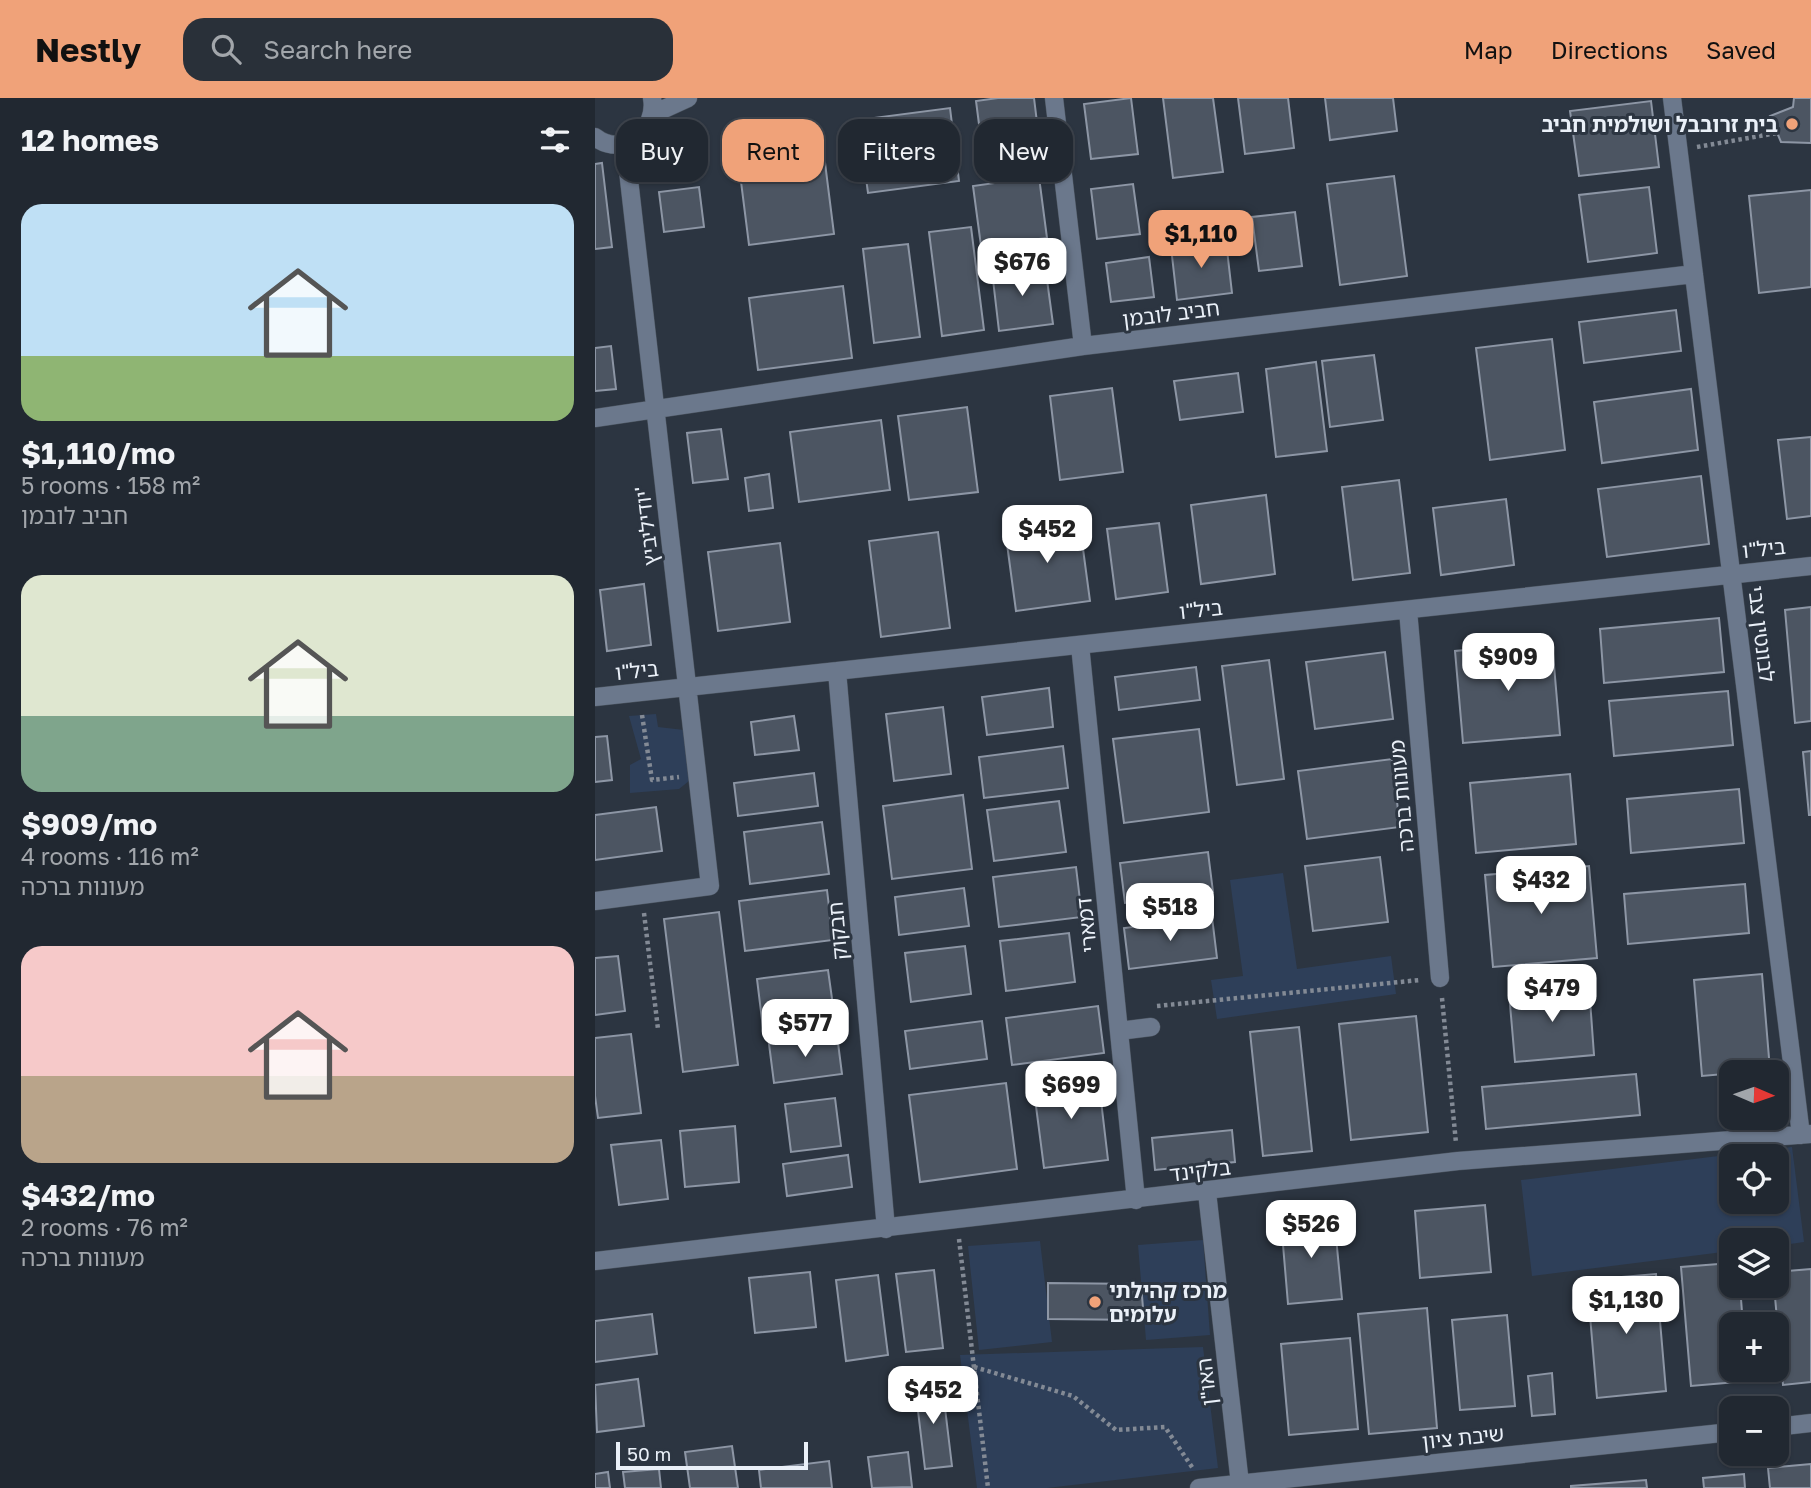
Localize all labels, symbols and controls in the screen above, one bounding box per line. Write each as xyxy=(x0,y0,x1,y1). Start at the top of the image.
search box xyxy=(183,18,673,81)
text: Nestly xyxy=(35,30,141,69)
icon: search xyxy=(207,30,245,68)
text: Search here xyxy=(263,34,412,65)
text: Map xyxy=(1464,35,1513,64)
text: Directions xyxy=(1551,35,1668,64)
text: Saved xyxy=(1706,35,1776,64)
place label: בית זרובבל ושולמית חביב xyxy=(1541,111,1778,137)
marker: בית זרובבל ושולמית חביב xyxy=(1784,116,1800,132)
chip: Buy xyxy=(616,119,708,182)
chip: Rent xyxy=(722,119,824,182)
chip: Filters xyxy=(838,119,960,182)
chip: New xyxy=(974,119,1073,182)
icon: filters xyxy=(536,121,574,159)
text: 12 homes xyxy=(21,122,159,158)
pin: $1,110 xyxy=(1144,211,1258,270)
text: $1,110 xyxy=(1164,219,1238,247)
pin: $676 xyxy=(981,238,1063,298)
text: $676 xyxy=(993,247,1051,275)
icon: home xyxy=(235,250,361,376)
street label: חביב לובמן xyxy=(1121,294,1221,332)
text: $1,110/mo xyxy=(21,435,175,471)
text: 5 rooms · 158 m² xyxy=(21,471,200,499)
street label: יודיליביץ' xyxy=(628,485,664,567)
text: חביב לובמן xyxy=(21,501,128,529)
pin: $452 xyxy=(1006,505,1088,565)
text: $452 xyxy=(1018,514,1076,542)
street label: ביל"ו xyxy=(1741,533,1787,563)
street label: לבונטין צבי xyxy=(1743,584,1781,684)
street label: ביל"ו xyxy=(1178,594,1224,624)
icon: home xyxy=(235,621,361,747)
pin: $909 xyxy=(1467,634,1549,693)
text: $909 xyxy=(1478,642,1538,670)
street label: ביל"ו xyxy=(614,655,660,685)
street label: מעונות ברכה xyxy=(1383,739,1419,853)
text: $909/mo xyxy=(21,806,157,842)
text: 4 rooms · 116 m² xyxy=(21,842,199,870)
pin: $432 xyxy=(1500,856,1582,916)
text: $432 xyxy=(1512,865,1570,893)
text: מעונות ברכה xyxy=(21,872,144,900)
pin: $518 xyxy=(1129,884,1211,943)
text: $518 xyxy=(1142,892,1198,920)
street label: דמארי xyxy=(1070,896,1102,954)
street label: חבקוק xyxy=(821,901,853,961)
pin: $479 xyxy=(1511,964,1593,1024)
text: $479 xyxy=(1524,973,1580,1001)
icon: home xyxy=(235,992,361,1118)
pin: $577 xyxy=(764,1000,846,1059)
text: $577 xyxy=(778,1008,832,1036)
north arrow xyxy=(1719,1060,1789,1130)
map controls xyxy=(1719,1060,1789,1466)
pin: $699 xyxy=(1030,1062,1112,1121)
text: $699 xyxy=(1041,1070,1101,1098)
button: locate xyxy=(1719,1144,1789,1214)
street label: בלקינד xyxy=(1168,1153,1232,1187)
text: $432/mo xyxy=(21,1177,155,1213)
pin: $526 xyxy=(1270,1200,1352,1260)
text: $526 xyxy=(1282,1209,1340,1237)
text: 2 rooms · 76 m² xyxy=(21,1213,188,1241)
button: layers xyxy=(1719,1228,1789,1298)
text: מעונות ברכה xyxy=(21,1243,144,1271)
pin: $1,130 xyxy=(1569,1276,1683,1336)
place label: מרכז קהילתי עלומים xyxy=(1109,1277,1227,1327)
text: $1,130 xyxy=(1588,1285,1664,1313)
marker: מרכז קהילתי עלומים xyxy=(1087,1294,1103,1310)
button: + xyxy=(1719,1312,1789,1382)
street label: האו"ן xyxy=(1190,1357,1222,1407)
pin: $452 xyxy=(892,1366,974,1426)
text: $452 xyxy=(904,1375,962,1403)
button: − xyxy=(1719,1396,1789,1466)
street label: שיבת ציון xyxy=(1421,1420,1505,1454)
scale bar xyxy=(616,1439,809,1471)
text: 50 m xyxy=(627,1442,671,1465)

